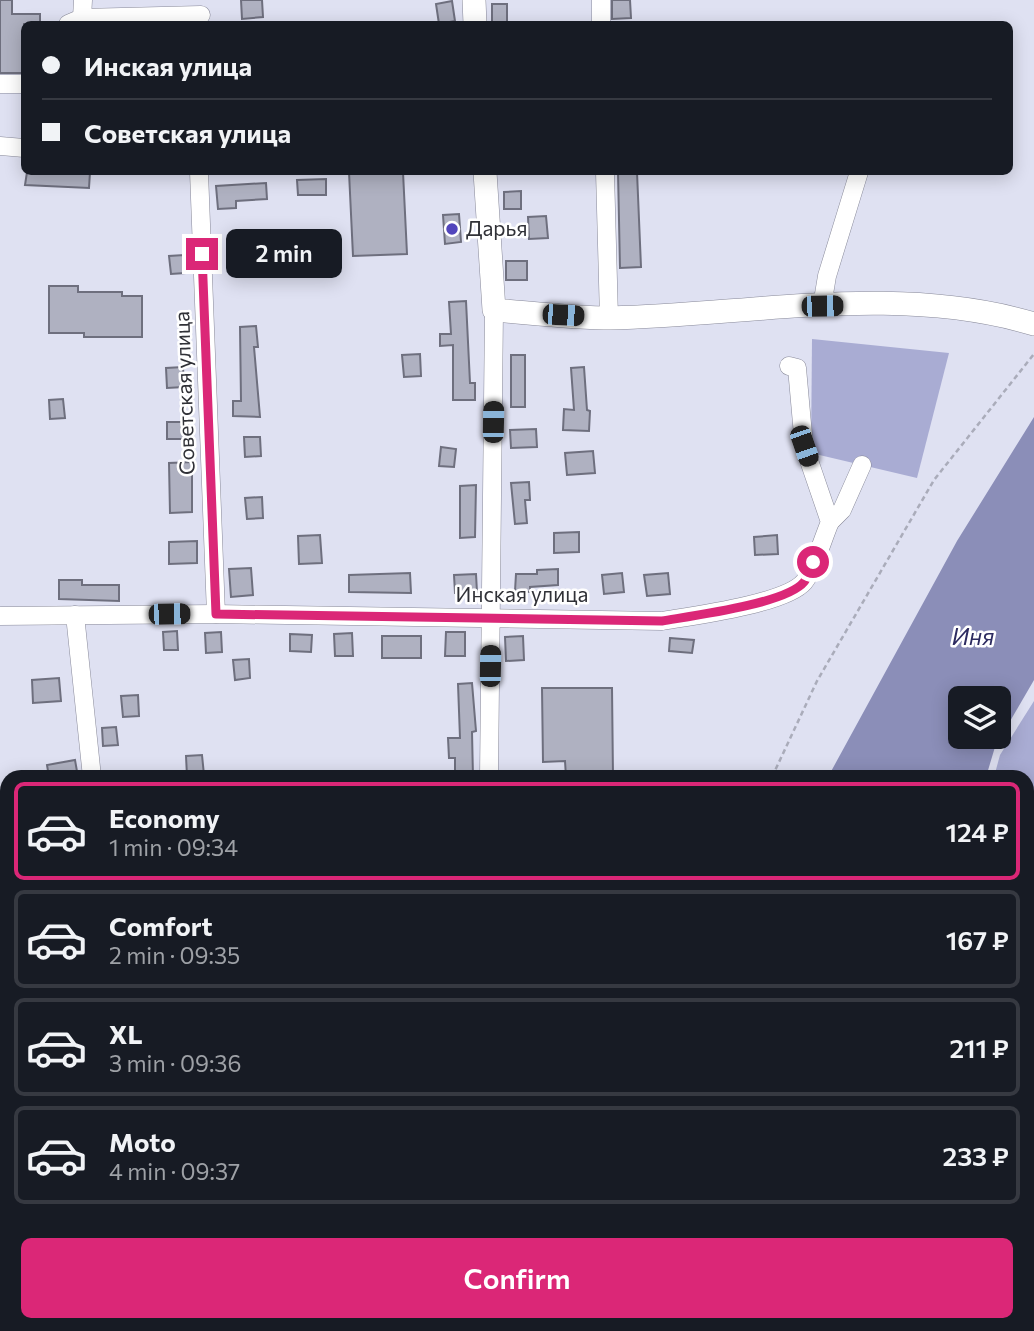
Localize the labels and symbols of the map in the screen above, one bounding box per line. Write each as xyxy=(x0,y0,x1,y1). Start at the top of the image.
place label: Дарья xyxy=(466,215,527,240)
marker: Дарья xyxy=(444,221,460,237)
callout: 2 min xyxy=(227,230,342,278)
route end xyxy=(186,238,218,270)
car xyxy=(801,295,844,317)
car xyxy=(542,303,585,327)
street label: Советская улица xyxy=(168,311,199,475)
car xyxy=(483,401,504,443)
car xyxy=(788,423,821,469)
route start xyxy=(797,546,829,578)
street label: Инская улица xyxy=(456,581,588,606)
car xyxy=(148,603,191,625)
water label: Иня xyxy=(952,622,994,650)
car xyxy=(480,645,501,687)

